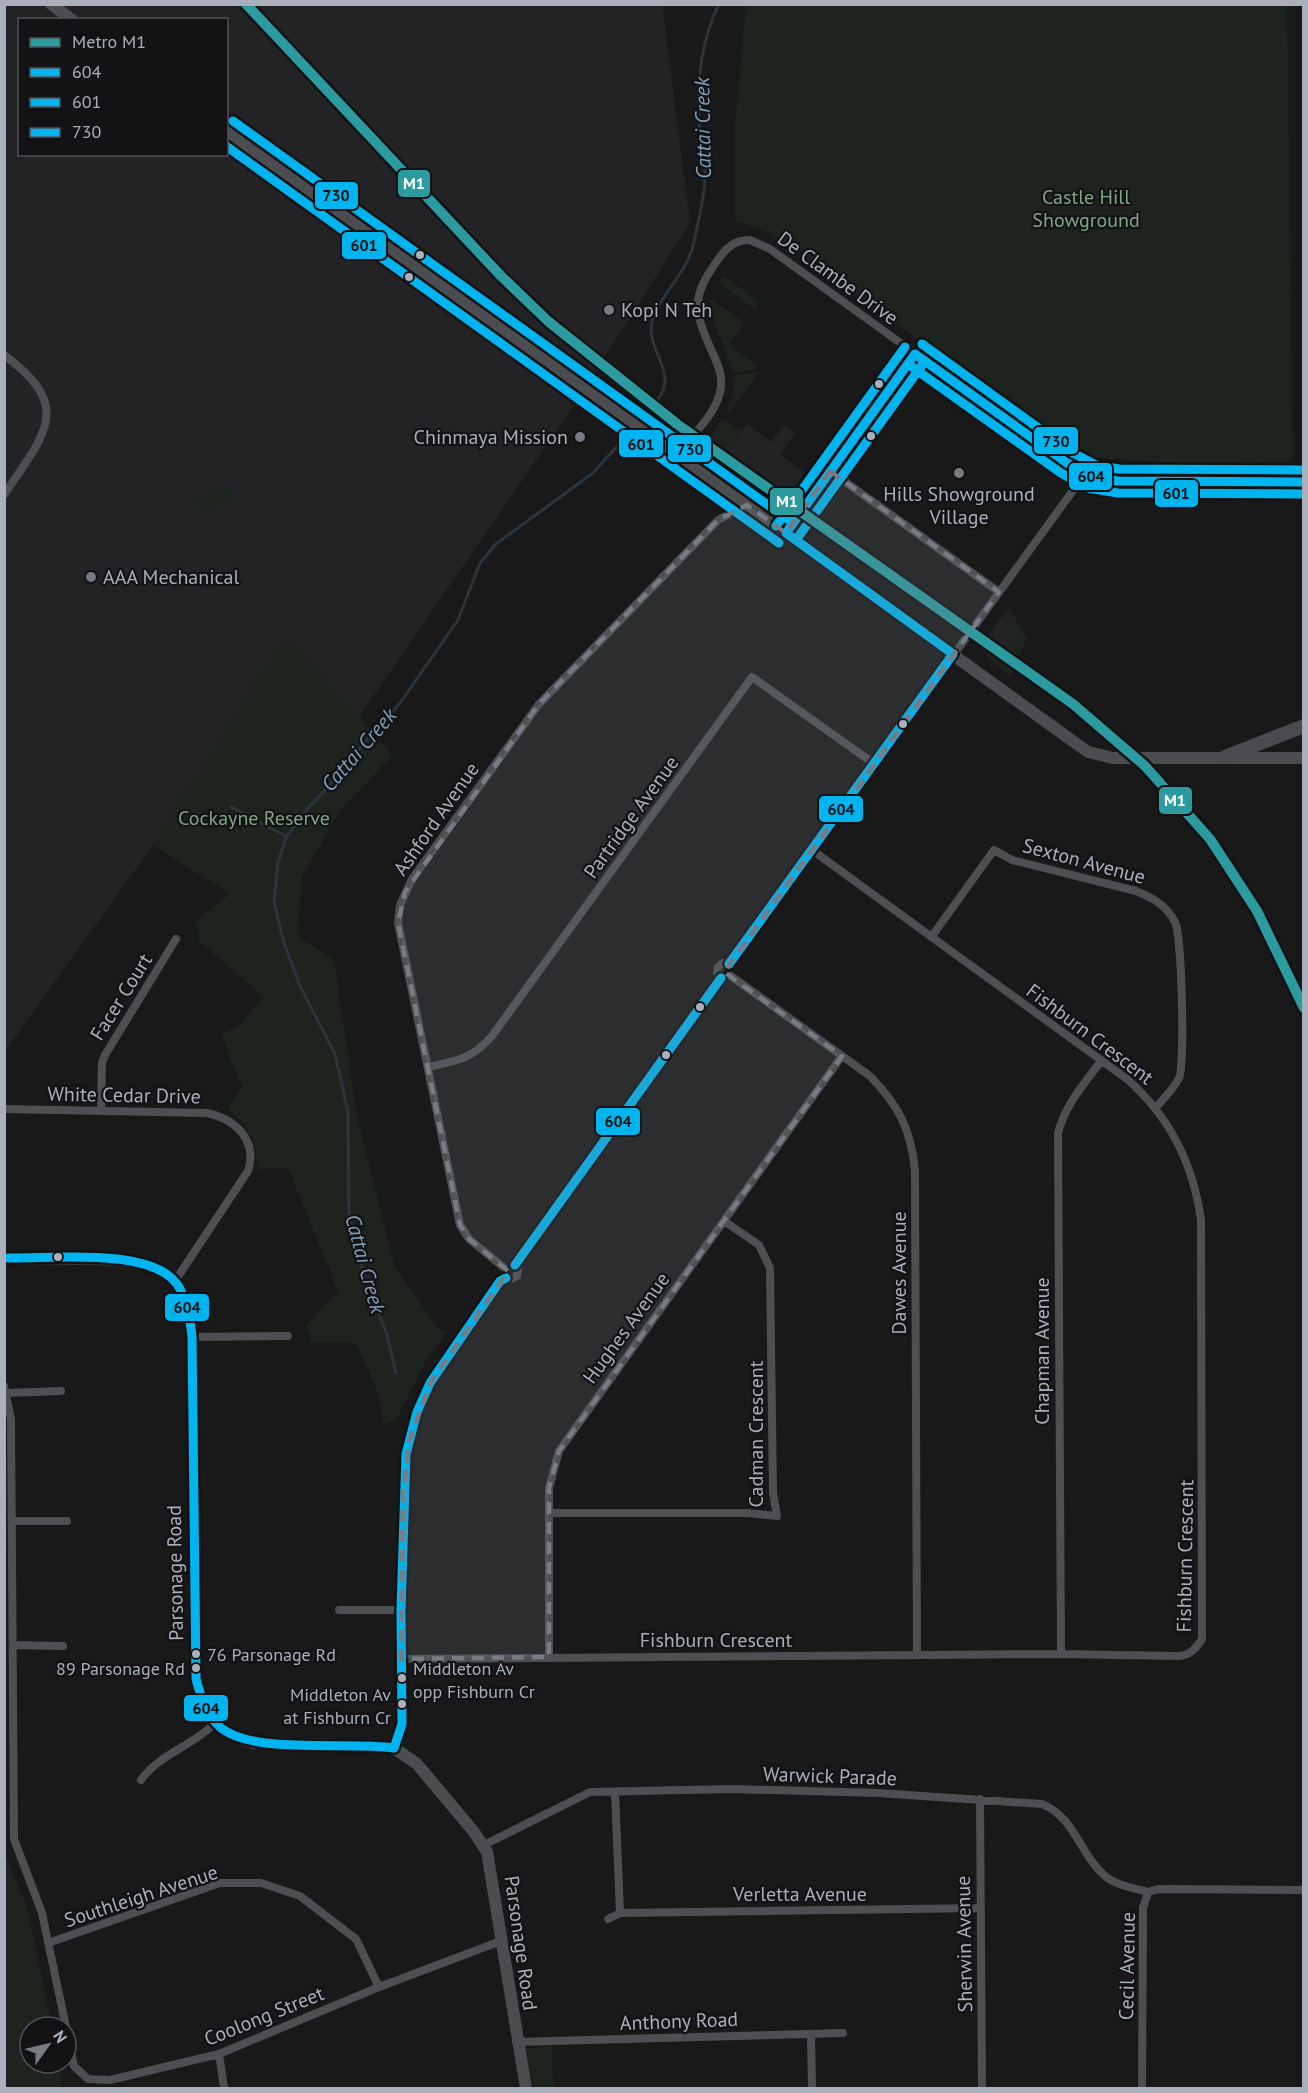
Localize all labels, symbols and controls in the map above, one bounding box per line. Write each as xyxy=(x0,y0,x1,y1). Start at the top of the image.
legend xyxy=(18,18,228,156)
text: Metro M1 xyxy=(72,30,146,53)
text: 604 xyxy=(72,60,102,83)
water label: Cattai Creek xyxy=(688,75,717,179)
text: 601 xyxy=(72,90,101,113)
text: 730 xyxy=(72,120,102,143)
line badge: M1 xyxy=(397,169,431,198)
text: M1 xyxy=(403,173,425,193)
line badge: 730 xyxy=(314,181,359,210)
park label: Castle Hill Showground xyxy=(1032,184,1140,233)
text: 730 xyxy=(322,185,350,205)
street label: De Clambe Drive xyxy=(772,225,904,331)
line badge: 601 xyxy=(341,231,387,260)
text: 601 xyxy=(350,235,378,255)
unlabelled marker xyxy=(414,249,426,261)
unlabelled marker xyxy=(403,271,415,283)
place label: Kopi N Teh xyxy=(621,297,712,323)
marker: Kopi N Teh xyxy=(602,303,616,317)
unlabelled marker xyxy=(873,378,885,390)
place label: Chinmaya Mission xyxy=(414,424,568,450)
line badge: 730 xyxy=(1033,426,1079,455)
line badge: 601 xyxy=(618,429,664,458)
marker: Chinmaya Mission xyxy=(573,430,587,444)
unlabelled marker xyxy=(865,430,877,442)
text: 730 xyxy=(1042,431,1070,451)
text: 601 xyxy=(627,434,655,454)
line badge: 730 xyxy=(667,434,712,463)
text: 730 xyxy=(676,439,704,459)
line badge: 604 xyxy=(1068,462,1113,491)
marker: Hills Showground Village xyxy=(952,466,966,480)
text: 604 xyxy=(1077,466,1105,486)
line badge: 601 xyxy=(1154,479,1199,508)
place label: Hills Showground Village xyxy=(883,481,1035,530)
text: 601 xyxy=(1162,483,1190,503)
line badge: M1 xyxy=(769,487,804,516)
text: M1 xyxy=(776,491,798,511)
place label: AAA Mechanical xyxy=(103,564,239,590)
marker: AAA Mechanical xyxy=(84,570,98,584)
water label: Cattai Creek xyxy=(315,701,403,797)
unlabelled marker xyxy=(897,718,909,730)
street label: Partridge Avenue xyxy=(578,750,684,884)
street label: Ashford Avenue xyxy=(387,757,485,881)
line badge: M1 xyxy=(1158,786,1193,815)
text: M1 xyxy=(1164,790,1186,810)
line badge: 604 xyxy=(818,795,864,823)
text: 604 xyxy=(827,799,855,819)
park label: Cockayne Reserve xyxy=(178,805,330,831)
street label: Sexton Avenue xyxy=(1020,832,1148,890)
street label: Facer Court xyxy=(84,949,158,1045)
street label: Fishburn Crescent xyxy=(1021,978,1159,1090)
unlabelled marker xyxy=(694,1001,706,1013)
unlabelled marker xyxy=(660,1049,672,1061)
street label: White Cedar Drive xyxy=(47,1081,201,1109)
line badge: 604 xyxy=(595,1107,641,1136)
text: 604 xyxy=(604,1111,632,1131)
water label: Cattai Creek xyxy=(339,1211,392,1318)
street label: Dawes Avenue xyxy=(886,1211,912,1335)
unlabelled marker xyxy=(52,1251,64,1263)
street label: Hughes Avenue xyxy=(577,1267,675,1389)
street label: Chapman Avenue xyxy=(1029,1277,1055,1425)
line badge: 604 xyxy=(164,1293,210,1322)
text: 604 xyxy=(173,1297,201,1317)
street label: Cadman Crescent xyxy=(743,1360,769,1508)
street label: Fishburn Crescent xyxy=(1171,1479,1199,1633)
street label: Parsonage Road xyxy=(161,1505,189,1641)
street label: Fishburn Crescent xyxy=(640,1627,793,1653)
place label: 76 Parsonage Rd xyxy=(207,1643,336,1666)
marker: 76 Parsonage Rd xyxy=(190,1648,202,1660)
place label: 89 Parsonage Rd xyxy=(56,1657,185,1680)
place label: Middleton Av opp Fishburn Cr xyxy=(413,1657,535,1703)
marker: 89 Parsonage Rd xyxy=(190,1662,202,1674)
marker: Middleton Av opp Fishburn Cr xyxy=(396,1672,408,1684)
place label: Middleton Av at Fishburn Cr xyxy=(283,1683,391,1729)
line badge: 604 xyxy=(183,1694,229,1722)
text: 604 xyxy=(192,1698,220,1718)
marker: Middleton Av at Fishburn Cr xyxy=(396,1698,408,1710)
street label: Warwick Parade xyxy=(763,1761,897,1791)
street label: Southleigh Avenue xyxy=(61,1859,221,1933)
street label: Parsonage Road xyxy=(499,1874,543,2012)
street label: Sherwin Avenue xyxy=(950,1875,978,2013)
street label: Verletta Avenue xyxy=(732,1881,867,1907)
street label: Cecil Avenue xyxy=(1113,1912,1141,2020)
street label: Coolong Street xyxy=(200,1980,328,2052)
street label: Anthony Road xyxy=(619,2006,739,2036)
north arrow xyxy=(18,2015,78,2075)
text: N xyxy=(49,2027,72,2047)

